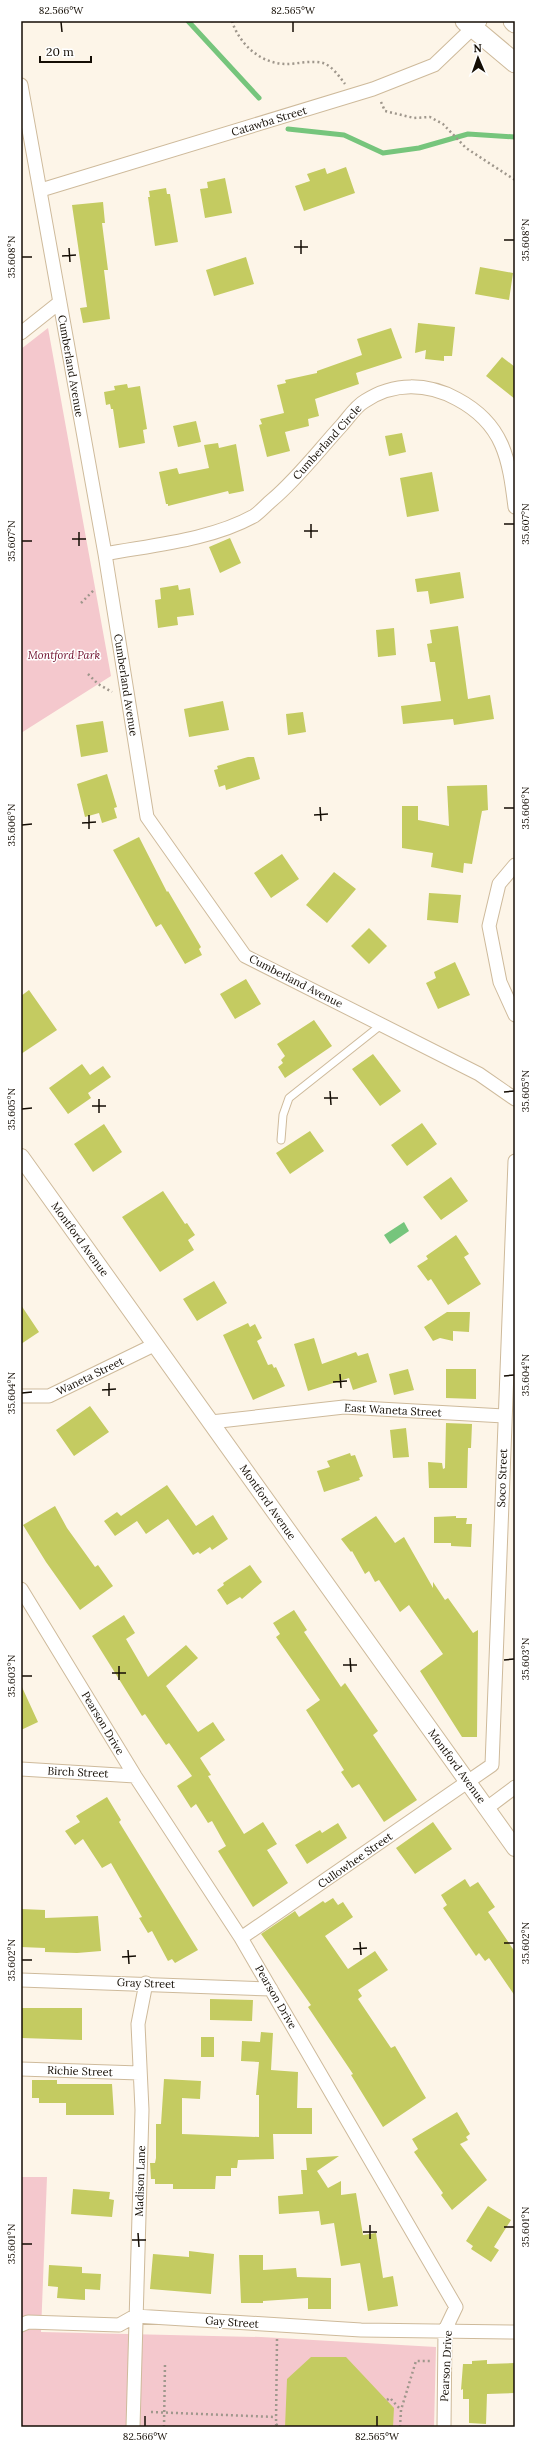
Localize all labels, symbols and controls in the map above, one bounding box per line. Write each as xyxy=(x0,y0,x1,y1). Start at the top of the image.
text: 82.566°W xyxy=(39,4,84,17)
text: 82.565°W xyxy=(271,4,316,17)
scale bar xyxy=(40,38,91,64)
north arrow xyxy=(458,38,498,78)
text: N xyxy=(473,41,483,55)
text: 20 m xyxy=(46,44,74,59)
street label: Catawba Street xyxy=(230,103,309,139)
text: 35.608°N xyxy=(519,218,532,261)
text: 35.608°N xyxy=(5,235,18,278)
street label: Cumberland Avenue xyxy=(55,314,87,418)
street label: Cumberland Circle xyxy=(290,402,364,482)
text: 35.607°N xyxy=(519,503,532,545)
text: 35.607°N xyxy=(5,520,18,562)
street label: Cumberland Avenue xyxy=(111,633,141,737)
park label: Montford Park xyxy=(28,648,101,662)
text: 35.606°N xyxy=(519,786,532,829)
text: 35.606°N xyxy=(5,803,18,846)
street label: Cumberland Avenue xyxy=(247,951,345,1011)
text: 35.605°N xyxy=(519,1069,532,1112)
text: 35.605°N xyxy=(5,1087,18,1130)
street label: Montford Avenue xyxy=(48,1199,112,1279)
street label: Waneta Street xyxy=(54,1353,126,1398)
text: 35.604°N xyxy=(519,1353,532,1396)
text: 35.604°N xyxy=(5,1371,18,1414)
street label: East Waneta Street xyxy=(344,1400,443,1420)
street label: Soco Street xyxy=(494,1448,510,1508)
street label: Montford Avenue xyxy=(237,1462,299,1542)
text: 35.603°N xyxy=(519,1637,532,1680)
text: 35.603°N xyxy=(5,1654,18,1697)
street label: Pearson Drive xyxy=(79,1689,127,1757)
street label: Montford Avenue xyxy=(425,1726,489,1806)
street label: Birch Street xyxy=(47,1763,110,1781)
street label: Cullowhee Street xyxy=(315,1829,396,1891)
text: 35.602°N xyxy=(519,1921,532,1964)
text: 35.602°N xyxy=(5,1938,18,1981)
street label: Pearson Drive xyxy=(252,1963,300,2032)
street label: Gray Street xyxy=(117,1975,176,1991)
street label: Richie Street xyxy=(47,2063,114,2079)
street label: Madison Lane xyxy=(132,2145,148,2217)
text: 35.601°N xyxy=(519,2206,532,2247)
text: 35.601°N xyxy=(5,2223,18,2264)
street label: Gay Street xyxy=(205,2313,260,2331)
street label: Pearson Drive xyxy=(437,2330,455,2402)
text: 82.566°W xyxy=(123,2430,168,2443)
text: 82.565°W xyxy=(355,2430,400,2443)

